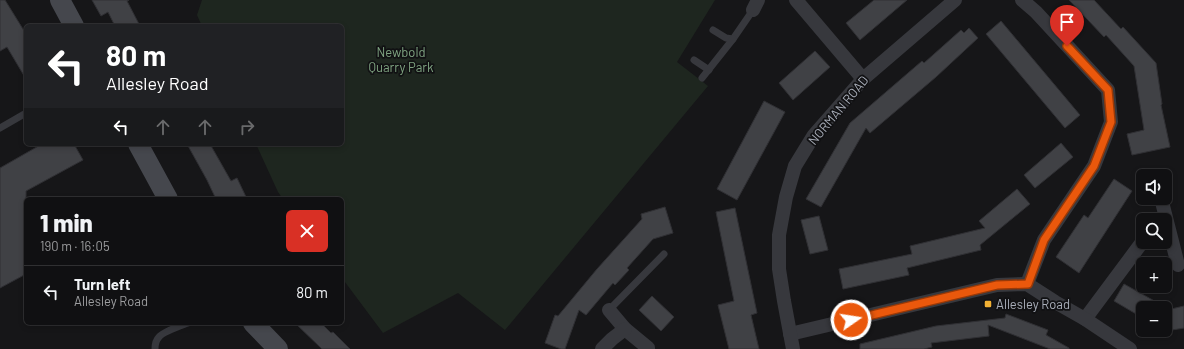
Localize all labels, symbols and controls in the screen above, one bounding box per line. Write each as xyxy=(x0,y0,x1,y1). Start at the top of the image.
pin xyxy=(1050,5,1084,46)
icon: arrive xyxy=(1056,11,1078,33)
text: 80 m xyxy=(106,38,166,72)
icon: left xyxy=(40,40,92,92)
park label: Newbold Quarry Park xyxy=(368,44,434,75)
text: Allesley Road xyxy=(106,72,209,94)
street label: NORMAN ROAD xyxy=(804,72,872,148)
icon: left xyxy=(110,116,132,138)
icon: ahead xyxy=(152,116,174,138)
icon: ahead xyxy=(194,116,216,138)
icon: right xyxy=(236,116,258,138)
map controls xyxy=(1136,169,1172,337)
button: sound xyxy=(1136,169,1172,205)
text: 1 min xyxy=(40,208,93,237)
button: close xyxy=(286,210,328,252)
button: search xyxy=(1136,213,1172,249)
text: 190 m · 16:05 xyxy=(40,238,110,254)
button: + xyxy=(1136,257,1172,293)
text: Turn left xyxy=(74,275,130,293)
icon: left xyxy=(40,281,62,303)
text: 80 m xyxy=(296,283,328,301)
text: Allesley Road xyxy=(74,293,148,309)
place label: Allesley Road xyxy=(996,296,1070,312)
position arrow xyxy=(830,299,872,341)
marker: Allesley Road xyxy=(983,299,993,309)
button: − xyxy=(1136,301,1172,337)

